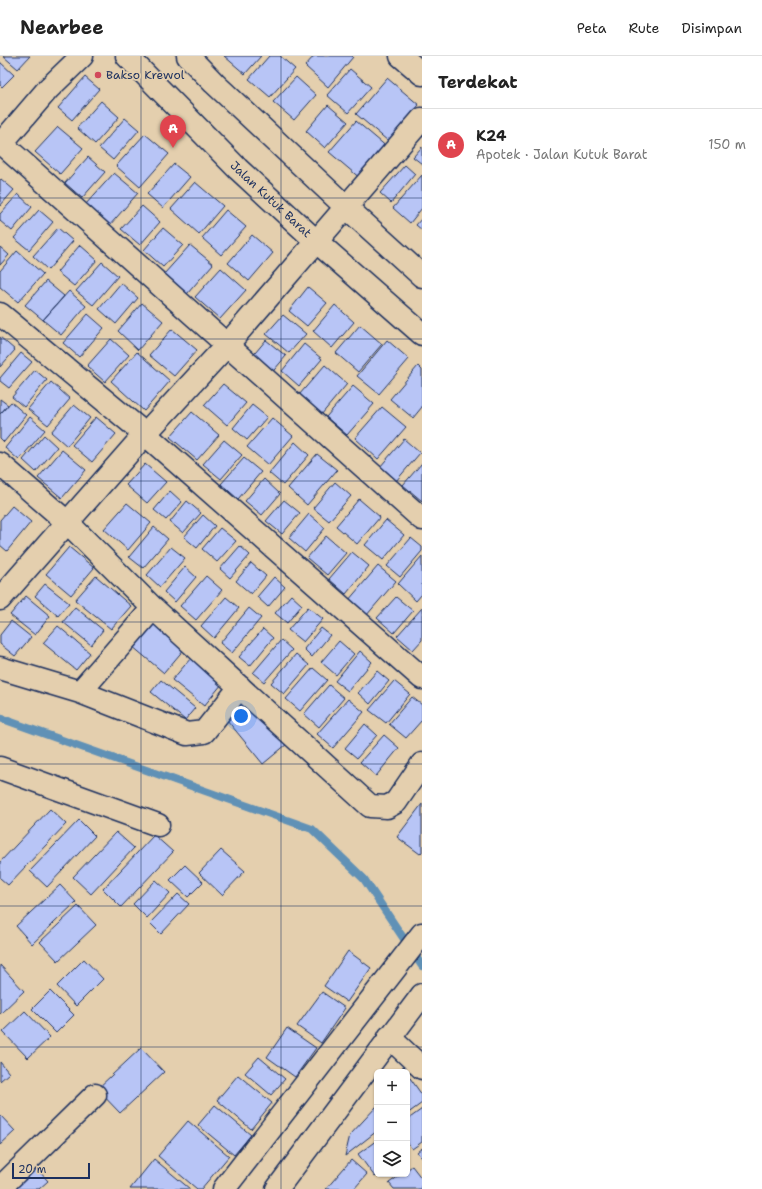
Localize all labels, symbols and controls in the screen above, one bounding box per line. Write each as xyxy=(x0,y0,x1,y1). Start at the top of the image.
text: Nearbee xyxy=(20,15,104,40)
text: Peta xyxy=(577,19,606,37)
text: Rute xyxy=(628,19,659,37)
text: Disimpan xyxy=(681,19,742,37)
place label: Bakso Krewol xyxy=(106,67,185,83)
marker: Bakso Krewol xyxy=(93,70,103,80)
text: Terdekat xyxy=(438,71,518,93)
pin: A xyxy=(160,115,186,148)
text: K24 xyxy=(476,126,506,146)
text: A xyxy=(446,136,456,153)
text: 150 m xyxy=(708,136,746,153)
text: Apotek · Jalan Kutuk Barat xyxy=(476,146,647,163)
street label: Jalan Kutuk Barat xyxy=(227,158,315,241)
your location xyxy=(231,706,251,726)
map controls xyxy=(374,1069,410,1177)
button: + xyxy=(374,1069,410,1105)
button: − xyxy=(374,1105,410,1141)
button: layers xyxy=(374,1141,410,1177)
scale bar xyxy=(12,1161,90,1180)
text: 20 m xyxy=(18,1162,46,1177)

